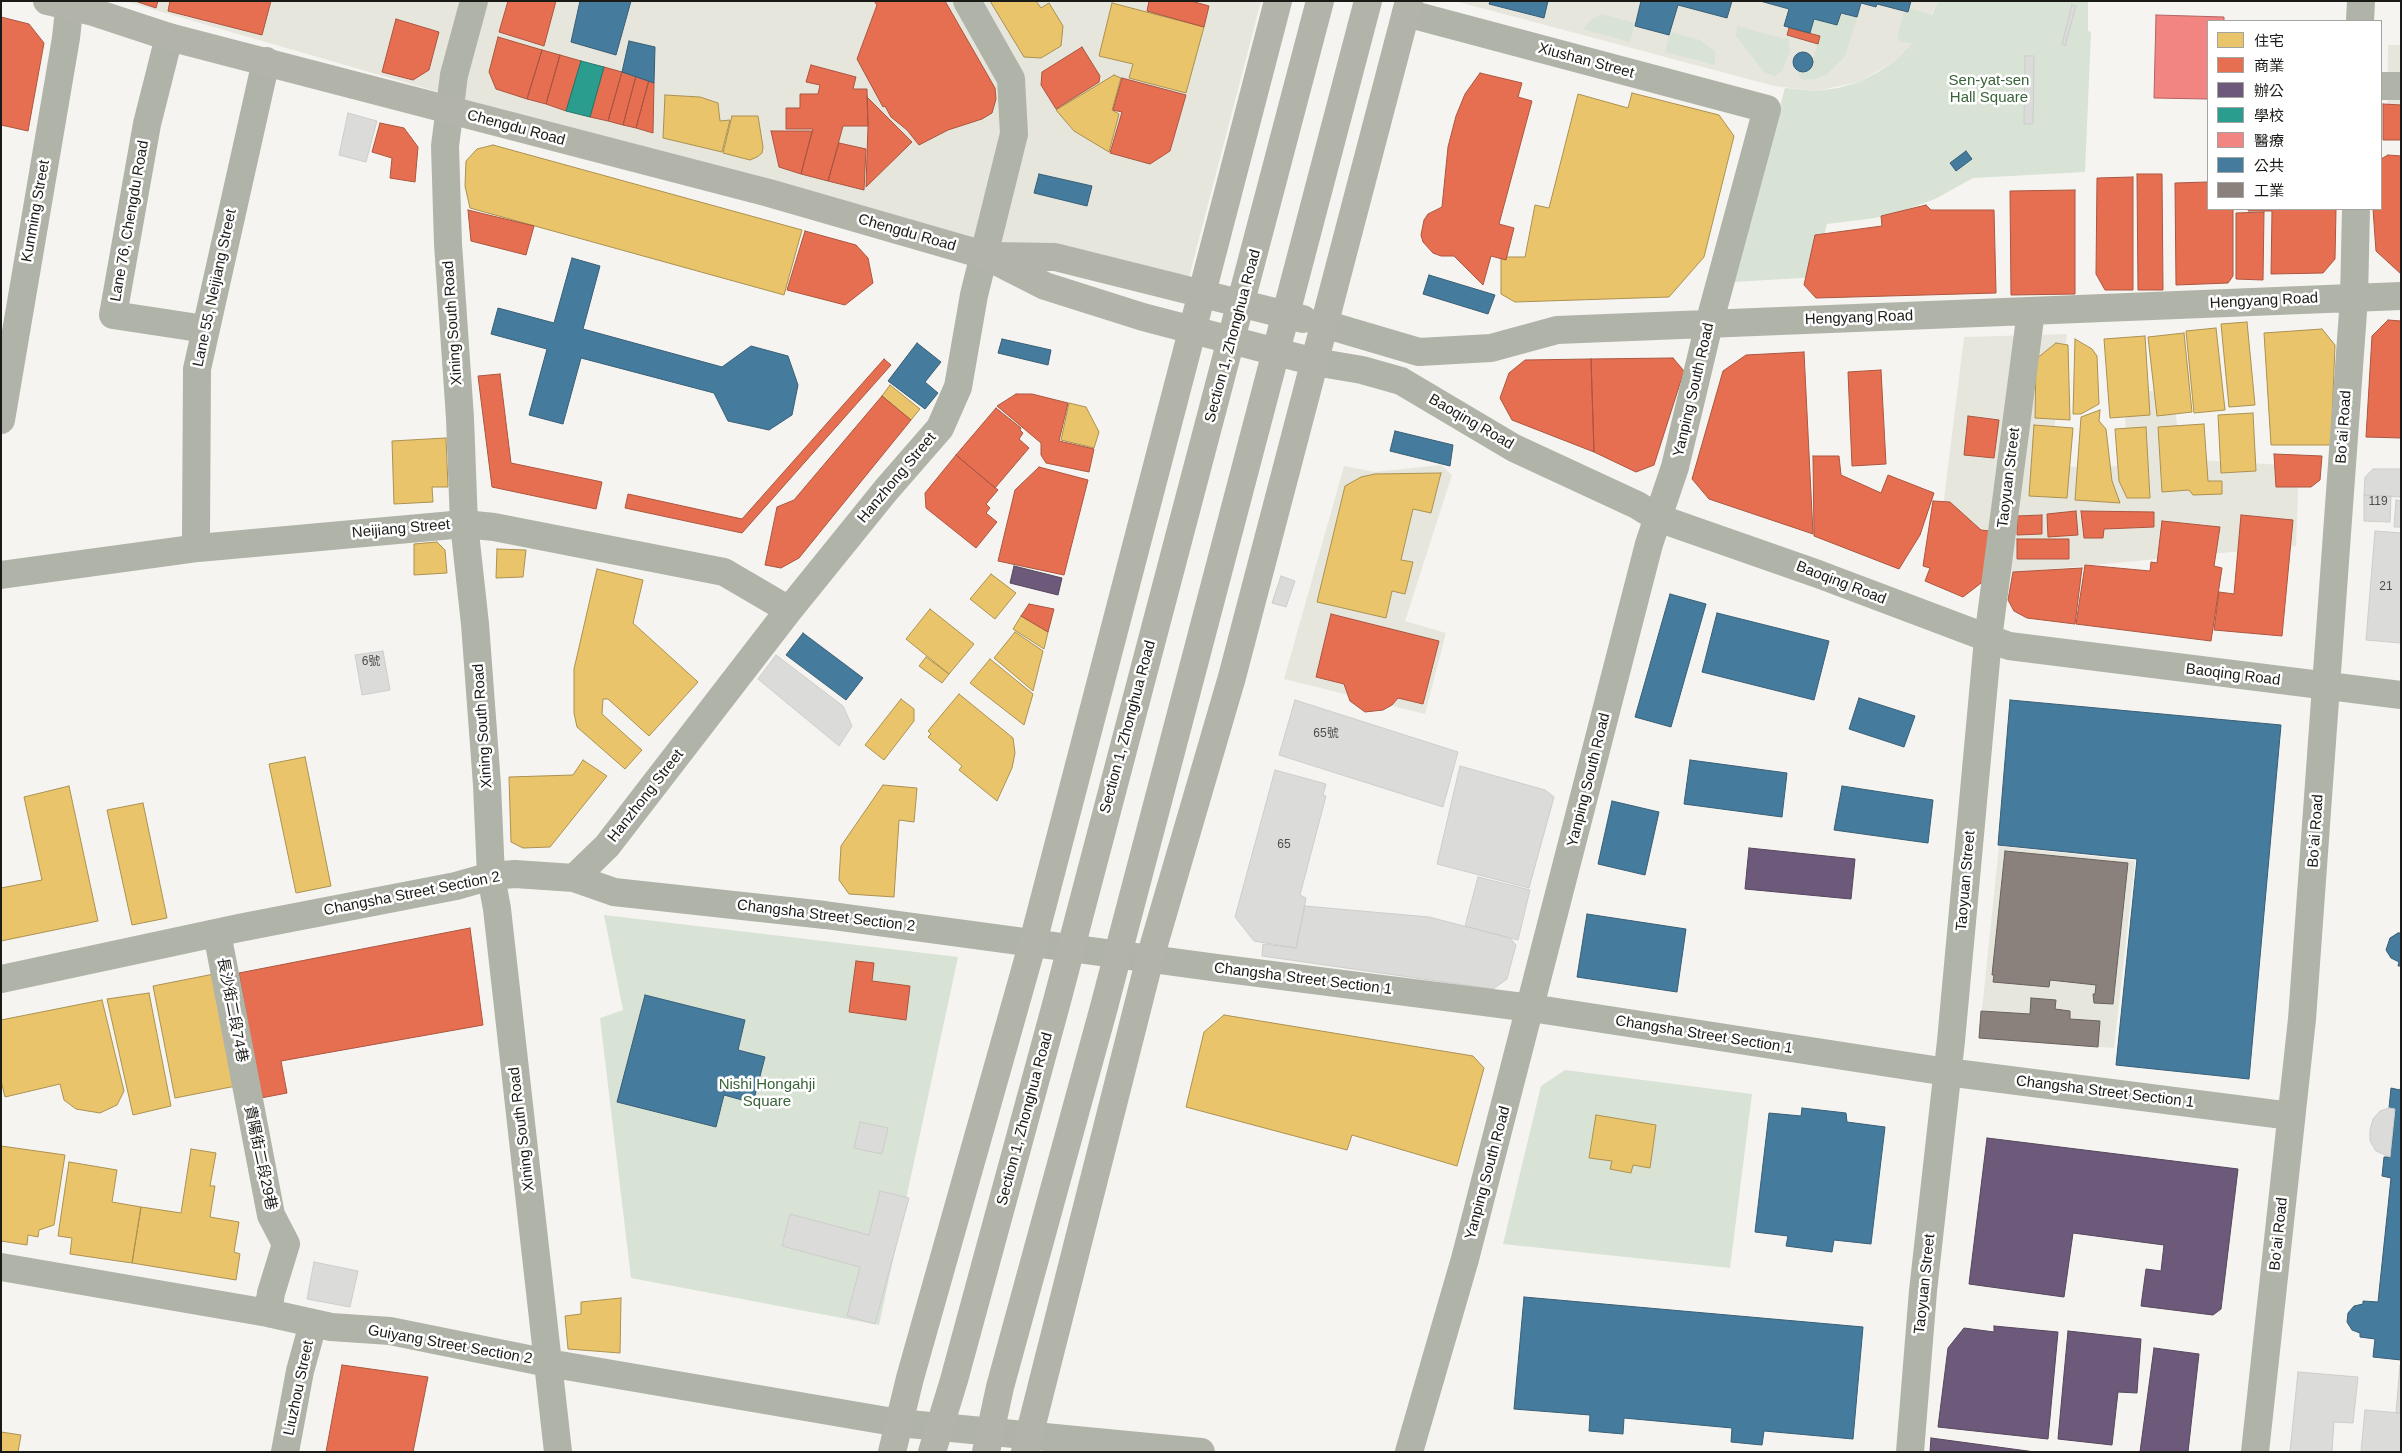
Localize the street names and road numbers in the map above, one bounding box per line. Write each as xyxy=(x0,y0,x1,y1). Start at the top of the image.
street label: Xiushan Street xyxy=(1536,40,1636,82)
street label: Chengdu Road xyxy=(465,106,567,150)
street label: Lane 76, Chengdu Road xyxy=(107,139,153,303)
street label: Kunming Street xyxy=(18,159,54,263)
street label: Lane 55, Neijiang Street xyxy=(189,207,241,369)
street label: Chengdu Road xyxy=(856,210,958,256)
street label: Section 1, Zhonghua Road xyxy=(1201,247,1265,425)
street label: Xining South Road xyxy=(440,260,466,386)
street label: Hengyang Road xyxy=(2209,289,2319,313)
street label: Hengyang Road xyxy=(1805,307,1913,329)
street label: Yanping South Road xyxy=(1670,321,1718,459)
street label: Baoqing Road xyxy=(1425,390,1517,454)
street label: Bo’ai Road xyxy=(2332,390,2356,464)
street label: Taoyuan Street xyxy=(1994,427,2024,529)
street label: Hanzhong Street xyxy=(854,429,940,527)
street label: Neijiang Street xyxy=(351,516,451,542)
street label: Baoqing Road xyxy=(1793,558,1889,608)
street label: Section 1, Zhonghua Road xyxy=(1096,638,1160,816)
street label: Baoqing Road xyxy=(2185,660,2281,690)
street label: Xining South Road xyxy=(470,663,496,789)
street label: Yanping South Road xyxy=(1564,711,1614,849)
street label: Hanzhong Street xyxy=(604,746,688,846)
street label: Bo’ai Road xyxy=(2304,794,2328,868)
street label: Taoyuan Street xyxy=(1953,830,1979,932)
street label: Changsha Street Section 2 xyxy=(322,868,502,920)
street label: Changsha Street Section 2 xyxy=(736,896,916,936)
street label: 長沙街二段74巷 xyxy=(213,956,251,1064)
street label: Changsha Street Section 1 xyxy=(1213,959,1393,999)
street label: Changsha Street Section 1 xyxy=(1614,1012,1794,1058)
street label: Section 1, Zhonghua Road xyxy=(993,1030,1057,1208)
street label: Xining South Road xyxy=(505,1066,539,1192)
street label: Changsha Street Section 1 xyxy=(2015,1072,2195,1112)
street label: 貴陽街二段29巷 xyxy=(240,1104,280,1212)
street label: Yanping South Road xyxy=(1462,1104,1514,1242)
street label: Bo’ai Road xyxy=(2266,1197,2292,1271)
street label: Taoyuan Street xyxy=(1911,1233,1939,1335)
street label: Guiyang Street Section 2 xyxy=(366,1322,534,1368)
street label: Liuzhou Street xyxy=(280,1339,318,1437)

